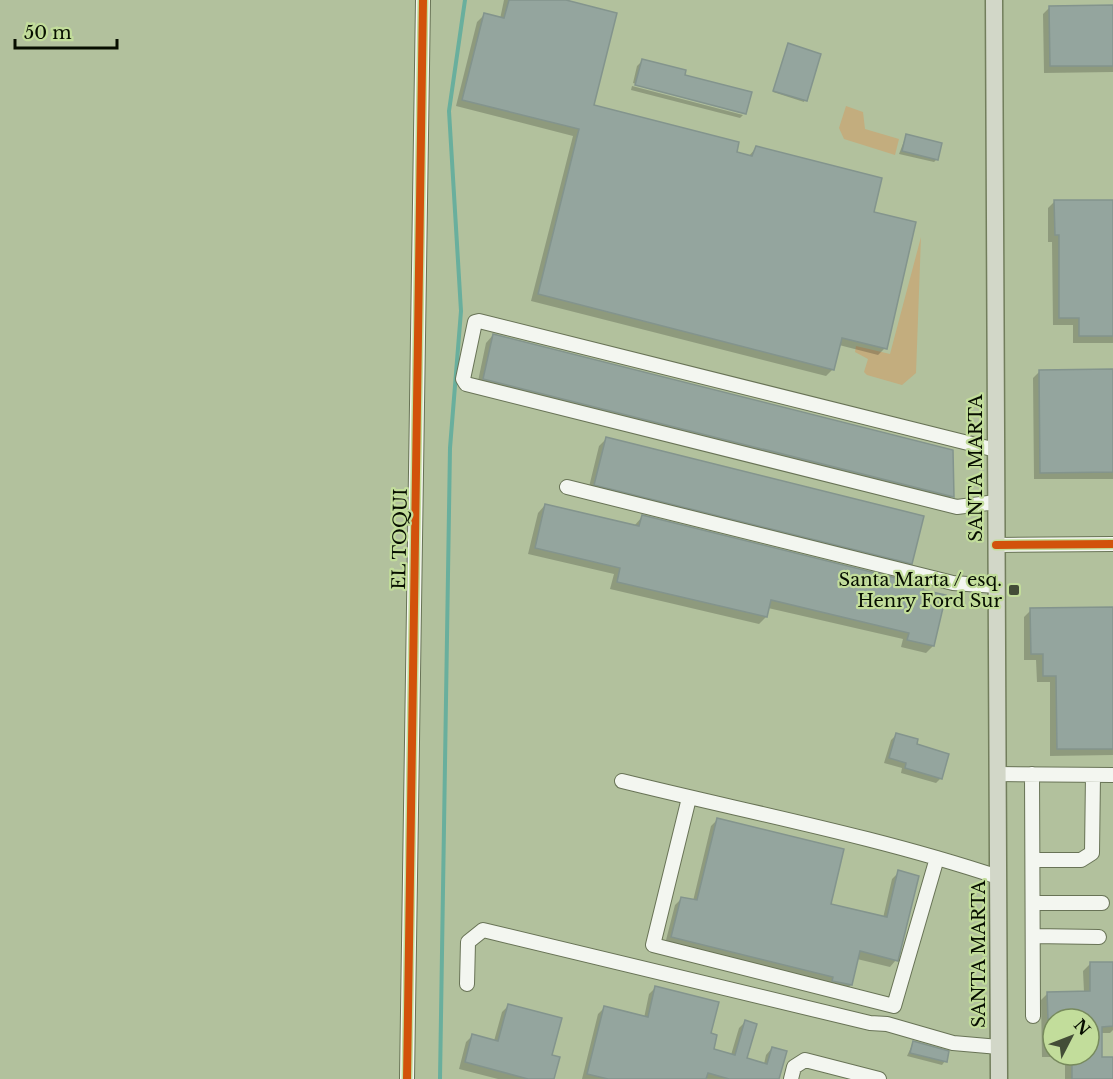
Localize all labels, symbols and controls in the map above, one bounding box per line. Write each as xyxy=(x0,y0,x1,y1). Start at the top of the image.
scale bar xyxy=(15,12,117,50)
text: 50 m xyxy=(24,22,72,44)
street label: SANTA MARTA xyxy=(965,393,987,542)
street label: EL TOQUI xyxy=(388,488,412,590)
place label: Santa Marta / esq. Henry Ford Sur xyxy=(839,569,1002,612)
marker: Santa Marta / esq. Henry Ford Sur xyxy=(1007,583,1021,597)
street label: SANTA MARTA xyxy=(968,879,990,1028)
north arrow xyxy=(1041,1007,1101,1067)
text: N xyxy=(1070,1015,1095,1039)

